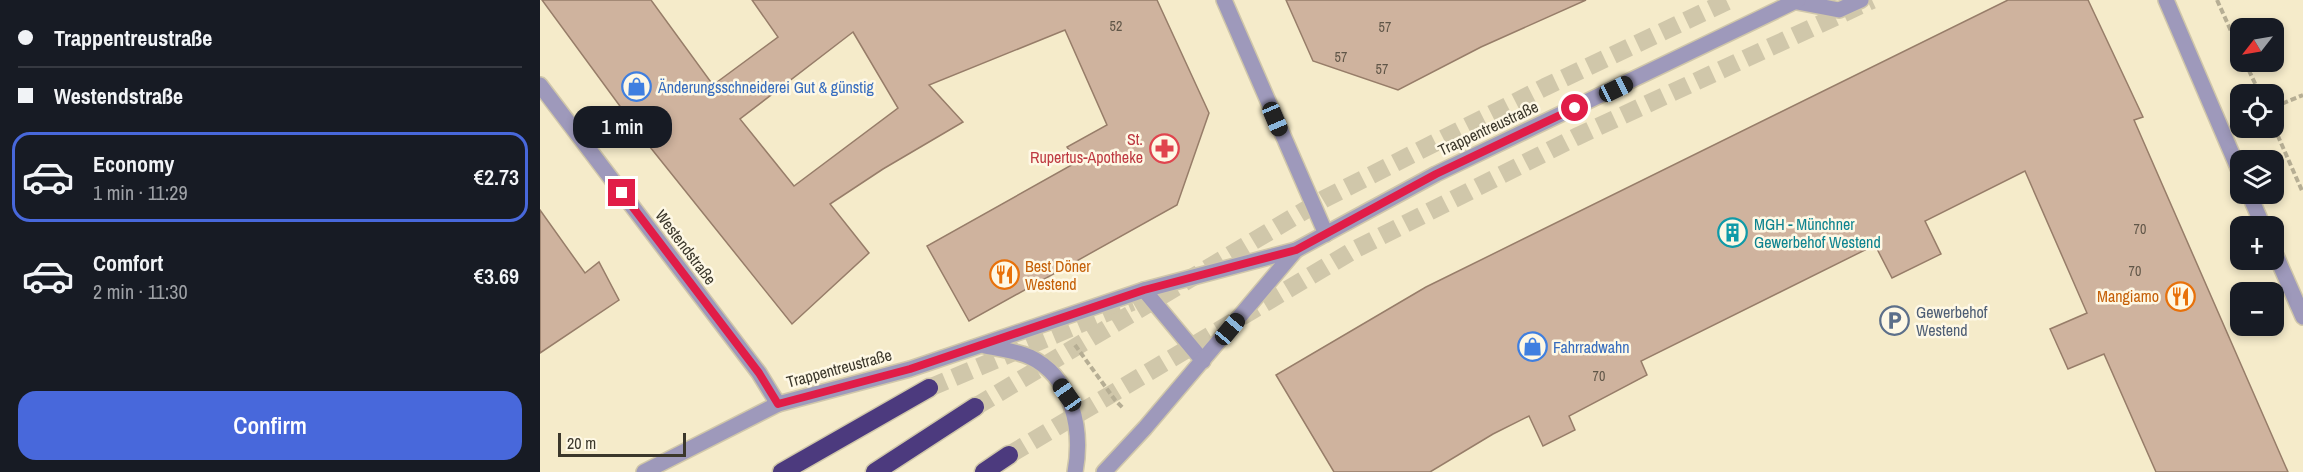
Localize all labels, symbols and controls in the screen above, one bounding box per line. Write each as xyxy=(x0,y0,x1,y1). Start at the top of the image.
house number: 52 xyxy=(1110,17,1122,35)
house number: 57 xyxy=(1379,18,1391,36)
north arrow xyxy=(2230,18,2284,72)
map controls xyxy=(2230,18,2284,336)
text: Trappentreustraße xyxy=(54,23,212,53)
house number: 57 xyxy=(1335,48,1347,66)
house number: 57 xyxy=(1376,60,1388,78)
shop icon: Änderungsschneiderei Gut & günstig xyxy=(621,71,653,103)
car xyxy=(1596,73,1636,105)
place label: Änderungsschneiderei Gut & günstig xyxy=(657,76,875,98)
text: Westendstraße xyxy=(54,81,183,111)
button: locate xyxy=(2230,84,2284,138)
route start xyxy=(1561,94,1588,121)
street label: Trappentreustraße xyxy=(1434,95,1542,161)
car xyxy=(1260,99,1290,139)
callout: 1 min xyxy=(572,106,672,148)
text: 1 min xyxy=(601,113,644,140)
place label: St. Rupertus-Apotheke xyxy=(1030,128,1143,168)
pharmacy icon: St. Rupertus-Apotheke xyxy=(1148,132,1180,164)
text: Economy xyxy=(93,149,174,179)
icon: car xyxy=(21,150,75,204)
button: layers xyxy=(2230,150,2284,204)
text: €2.73 xyxy=(474,162,519,192)
text: 1 min · 11:29 xyxy=(93,179,188,206)
route end xyxy=(608,179,635,206)
street label: Westendstraße xyxy=(651,205,721,289)
place label: MGH - Münchner Gewerbehof Westend xyxy=(1754,213,1881,253)
button: + xyxy=(2230,216,2284,270)
building icon: MGH - Münchner Gewerbehof Westend xyxy=(1717,217,1749,249)
house number: 70 xyxy=(2134,220,2146,238)
text: Comfort xyxy=(93,248,163,278)
icon: car xyxy=(21,249,75,303)
place label: Best Döner Westend xyxy=(1025,255,1091,295)
restaurant icon: Best Döner Westend xyxy=(988,259,1020,291)
text: €3.69 xyxy=(474,261,519,291)
house number: 70 xyxy=(2129,262,2141,280)
text: 2 min · 11:30 xyxy=(93,278,188,305)
restaurant icon: Mangiamo xyxy=(2164,280,2196,312)
button: − xyxy=(2230,282,2284,336)
place label: Mangiamo xyxy=(2097,285,2159,307)
place label: Gewerbehof Westend xyxy=(1916,301,1988,341)
parking icon: Gewerbehof Westend xyxy=(1879,305,1911,337)
car xyxy=(1212,309,1248,349)
shop icon: Fahrradwahn xyxy=(1516,331,1548,363)
place label: Fahrradwahn xyxy=(1553,336,1630,358)
street label: Trappentreustraße xyxy=(784,343,894,393)
house number: 70 xyxy=(1593,367,1605,385)
car xyxy=(1049,375,1085,415)
button: Confirm xyxy=(18,391,522,460)
scale bar xyxy=(558,430,686,458)
text: 20 m xyxy=(567,432,596,454)

